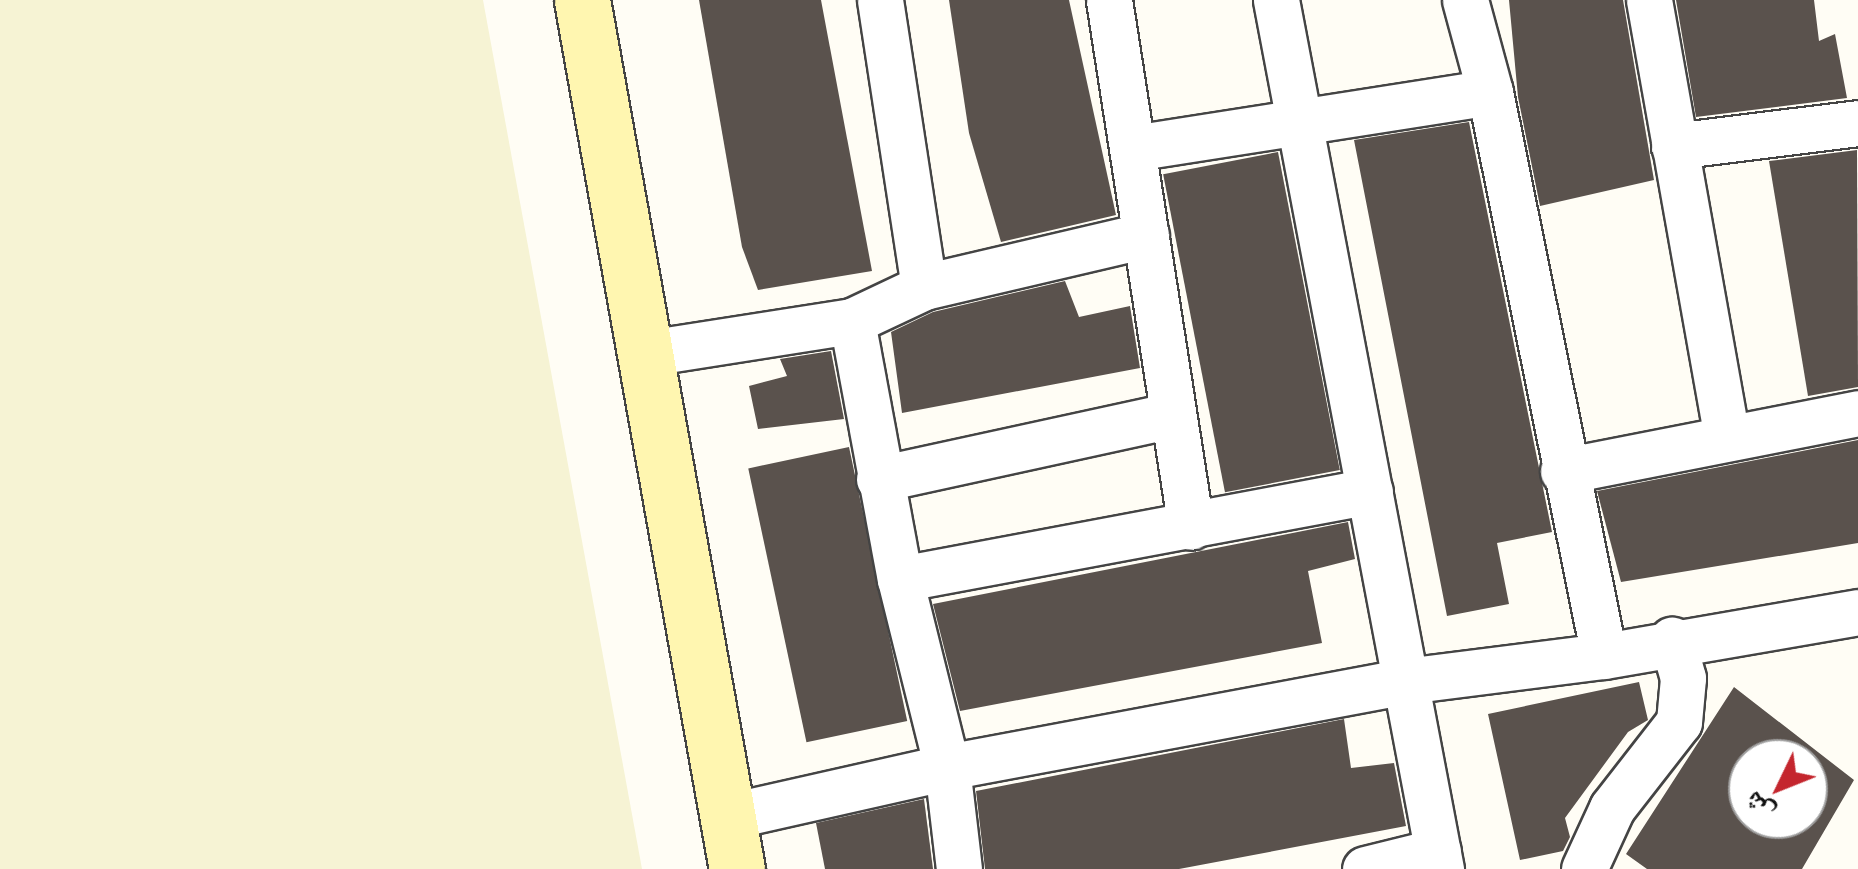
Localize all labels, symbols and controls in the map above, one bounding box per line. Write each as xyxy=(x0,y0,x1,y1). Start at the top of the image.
north arrow xyxy=(1728,739,1828,839)
text: ش xyxy=(1733,785,1781,832)

